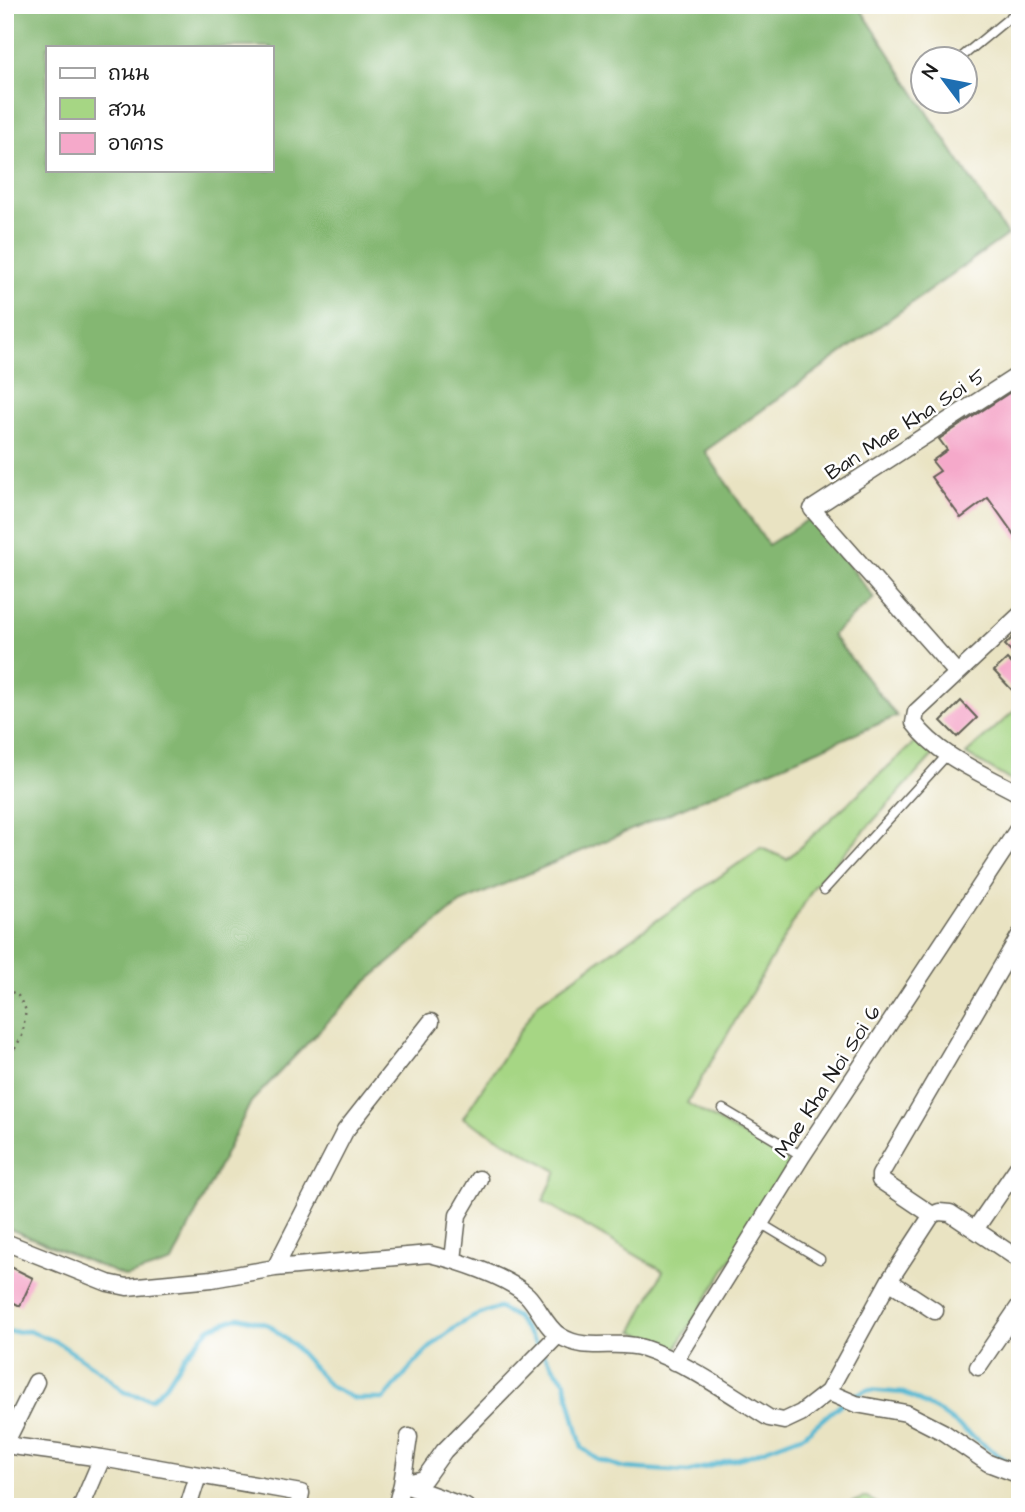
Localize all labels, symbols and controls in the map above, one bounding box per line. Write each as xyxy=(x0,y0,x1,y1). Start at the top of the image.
legend xyxy=(46,46,273,172)
north arrow xyxy=(909,46,979,116)
text: ถนน xyxy=(108,59,149,88)
text: N xyxy=(916,60,946,84)
text: สวน xyxy=(108,95,145,124)
text: อาคาร xyxy=(108,129,164,158)
street label: Ban Mae Kha Soi 5 xyxy=(819,361,991,487)
street label: Mae Kha Noi Soi 6 xyxy=(767,999,888,1163)

